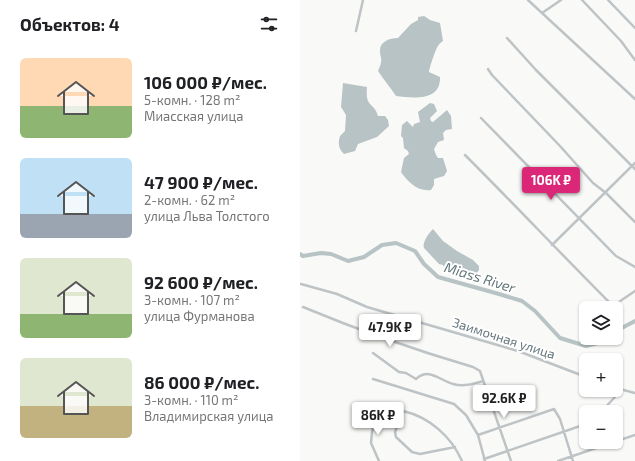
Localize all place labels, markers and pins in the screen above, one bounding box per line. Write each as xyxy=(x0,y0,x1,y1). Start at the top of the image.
pin: 106K ₽ xyxy=(518,167,584,201)
pin: 47.9K ₽ xyxy=(353,314,427,348)
pin: 92.6K ₽ xyxy=(467,385,541,419)
pin: 86K ₽ xyxy=(350,402,406,436)

